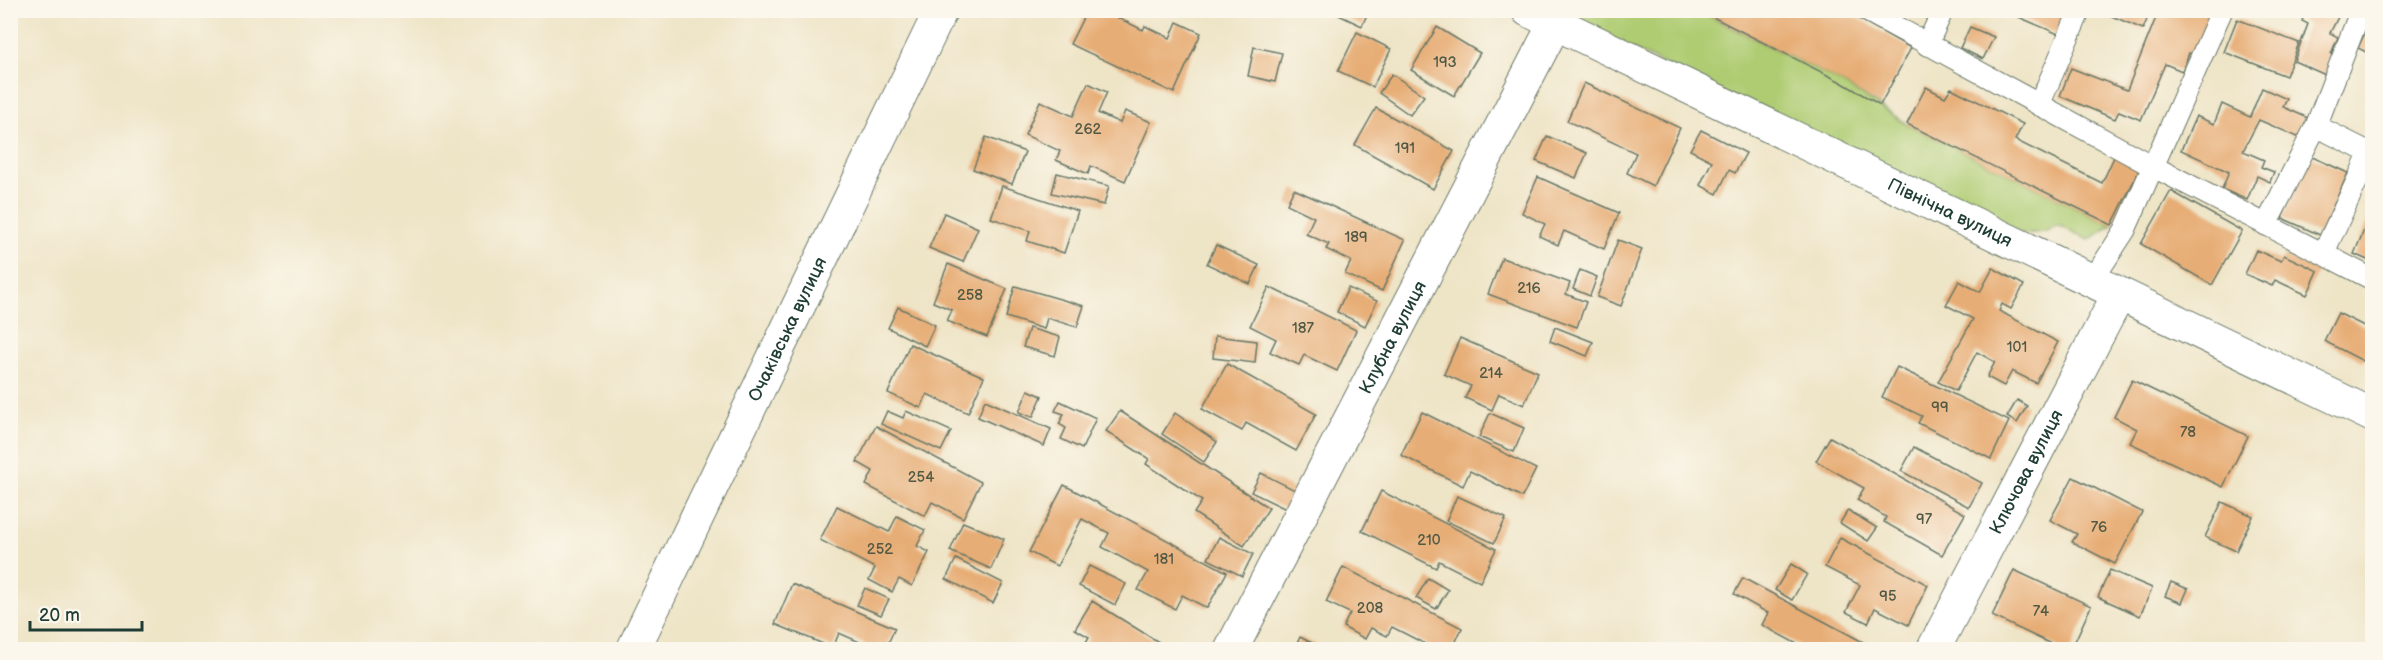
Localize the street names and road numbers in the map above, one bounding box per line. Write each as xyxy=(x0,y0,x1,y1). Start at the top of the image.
street label: Північна вулиця xyxy=(1884,174,2015,252)
street label: Очаківська вулиця xyxy=(744,254,831,405)
street label: Клубна вулиця xyxy=(1355,277,1431,398)
street label: Ключова вулиця xyxy=(1985,406,2068,538)

